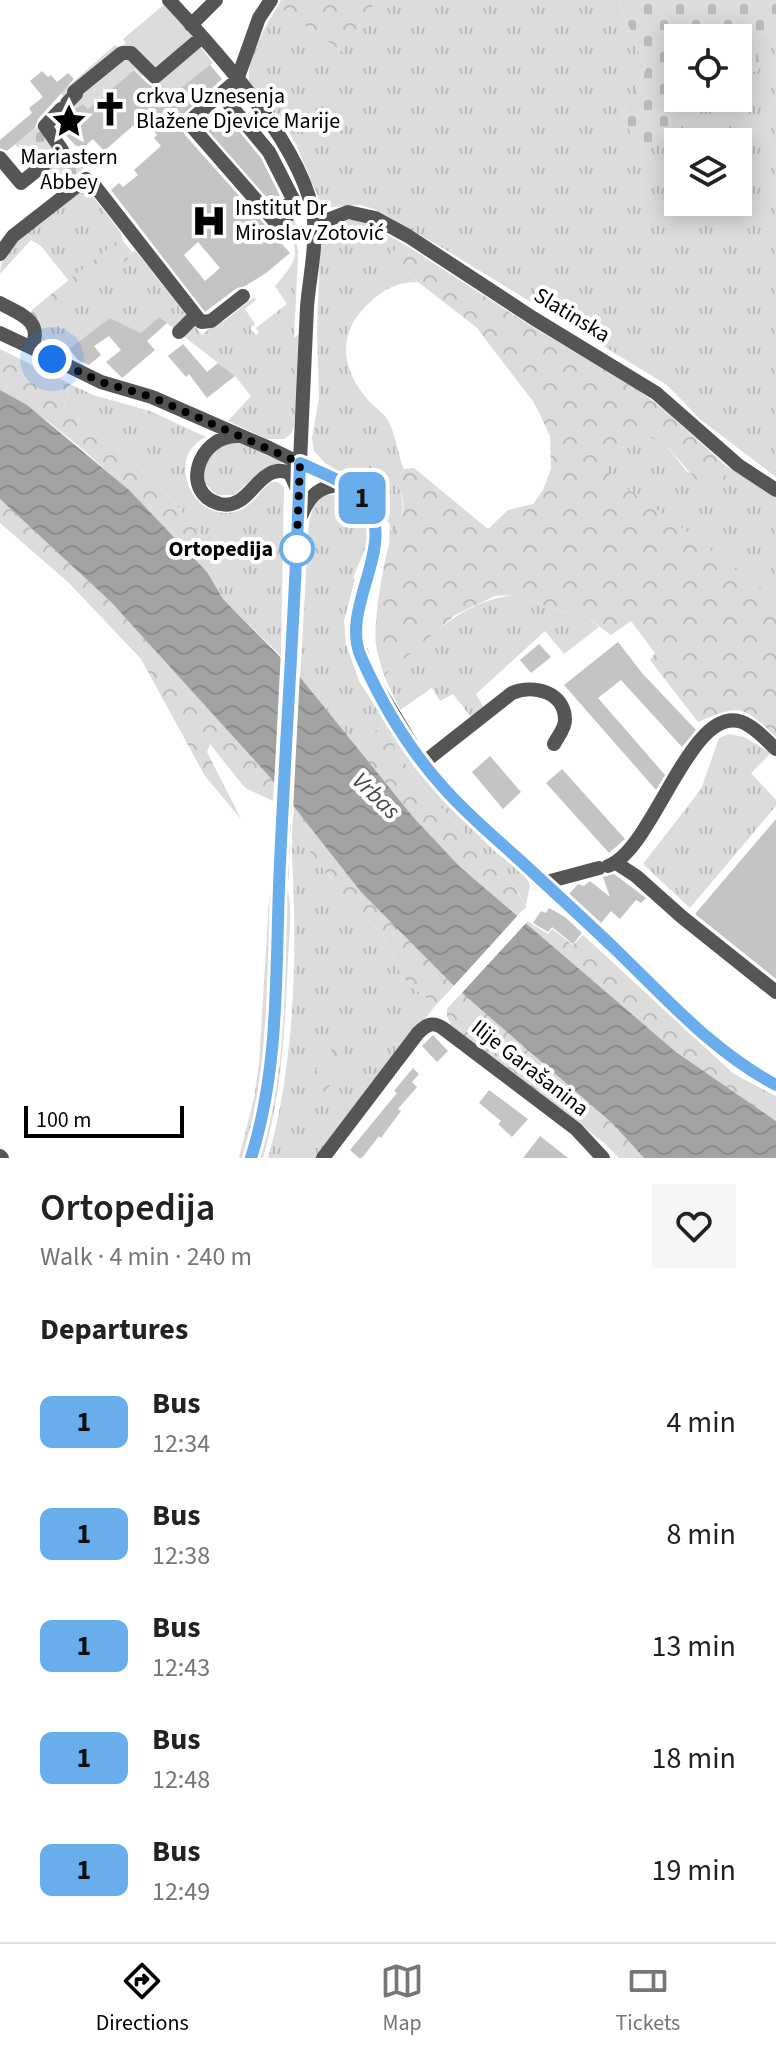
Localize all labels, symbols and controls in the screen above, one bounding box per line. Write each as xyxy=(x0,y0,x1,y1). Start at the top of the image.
map controls xyxy=(664,24,752,216)
button: locate xyxy=(664,24,752,112)
place label: crkva Uznesenja Blažene Djevice Marije xyxy=(136,80,340,137)
church icon: crkva Uznesenja Blažene Djevice Marije xyxy=(91,90,129,128)
place icon: Mariastern Abbey xyxy=(50,102,88,140)
button: layers xyxy=(664,128,752,216)
place label: Mariastern Abbey xyxy=(20,141,118,198)
place label: Institut Dr Miroslav Zotović xyxy=(235,192,384,249)
hospital icon: Institut Dr Miroslav Zotović xyxy=(190,202,228,240)
street label: Slatinska xyxy=(528,280,616,350)
your location xyxy=(32,339,72,379)
line badge: 1 xyxy=(336,472,388,524)
text: 1 xyxy=(355,478,369,518)
marker: Ortopedija xyxy=(280,532,314,566)
place label: Ortopedija xyxy=(169,533,273,565)
water label: Vrbas xyxy=(344,764,408,828)
street label: Ilije Garašanina xyxy=(464,1012,596,1124)
scale bar xyxy=(24,1102,184,1138)
text: 100 m xyxy=(36,1104,91,1136)
text: Ortopedija xyxy=(40,1181,215,1235)
button: heart xyxy=(652,1184,736,1268)
text: Walk · 4 min · 240 m xyxy=(40,1238,252,1275)
text: Departures xyxy=(40,1308,188,1351)
text: Bus xyxy=(152,1382,200,1425)
text: 4 min xyxy=(666,1401,736,1444)
text: 1 xyxy=(77,1402,91,1442)
text: 12:34 xyxy=(152,1425,210,1462)
text: Bus xyxy=(152,1494,200,1537)
text: 8 min xyxy=(666,1513,736,1556)
text: 1 xyxy=(77,1514,91,1554)
text: 12:38 xyxy=(152,1537,210,1574)
text: Bus xyxy=(152,1606,200,1649)
text: 13 min xyxy=(652,1625,736,1668)
text: 1 xyxy=(77,1626,91,1666)
text: 12:43 xyxy=(152,1649,210,1686)
text: Bus xyxy=(152,1718,200,1761)
text: 18 min xyxy=(652,1737,736,1780)
text: 1 xyxy=(77,1738,91,1778)
text: 12:48 xyxy=(152,1761,210,1798)
text: Bus xyxy=(152,1830,200,1873)
text: 19 min xyxy=(652,1849,736,1892)
text: 1 xyxy=(77,1850,91,1890)
text: 12:49 xyxy=(152,1873,210,1910)
tab: Directions xyxy=(96,1959,189,2039)
tab: Map xyxy=(380,1959,424,2039)
tab: Tickets xyxy=(615,1959,680,2039)

